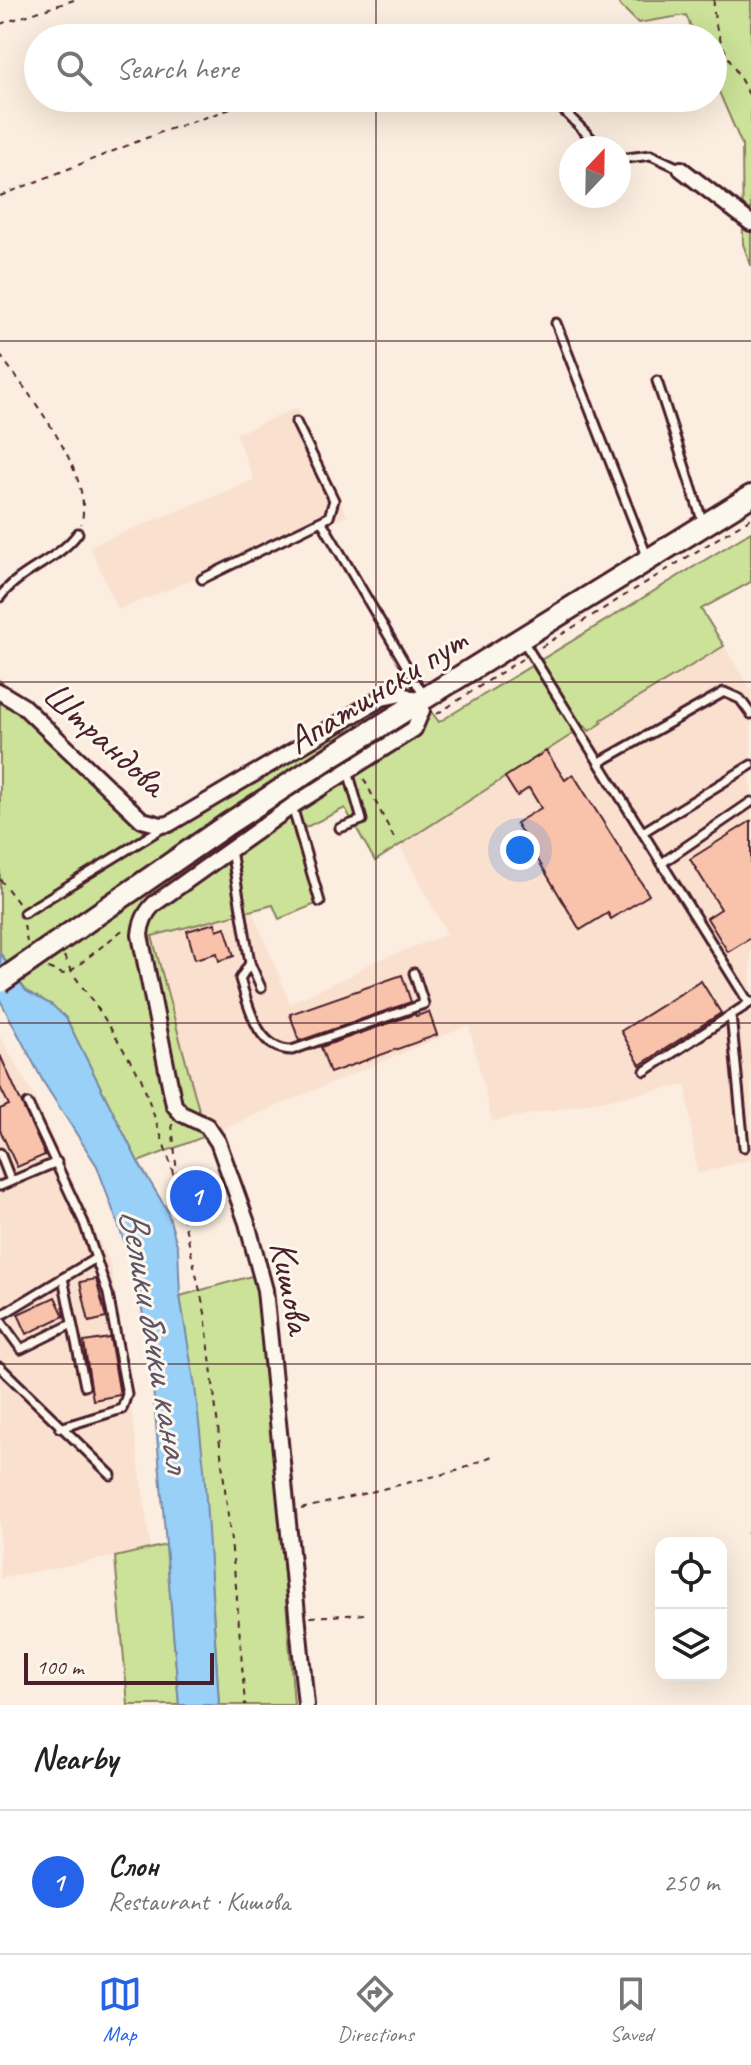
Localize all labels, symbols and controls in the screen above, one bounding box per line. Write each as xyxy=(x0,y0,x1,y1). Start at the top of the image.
search box xyxy=(24,24,727,112)
icon: search xyxy=(52,46,96,90)
text: Search here xyxy=(116,49,238,87)
north arrow xyxy=(559,136,631,208)
street label: Апатински пут xyxy=(278,615,477,764)
street label: Штрандова xyxy=(33,671,179,808)
your location xyxy=(500,830,540,870)
pin: 1 xyxy=(170,1166,222,1226)
water label: Велики бачки канал xyxy=(108,1204,205,1479)
street label: Кишова xyxy=(260,1237,324,1341)
map controls xyxy=(655,1537,727,1681)
button: locate xyxy=(655,1537,727,1609)
button: layers xyxy=(655,1609,727,1681)
scale bar xyxy=(24,1649,214,1685)
text: 100 m xyxy=(36,1653,83,1681)
text: Nearby xyxy=(32,1736,118,1779)
text: Слон xyxy=(108,1847,158,1885)
text: 1 xyxy=(52,1866,64,1899)
text: 250 m xyxy=(663,1866,719,1899)
text: Restaurant · Кишова xyxy=(108,1885,290,1918)
tab: Map xyxy=(98,1972,142,2048)
tab: Directions xyxy=(337,1972,414,2048)
tab: Saved xyxy=(609,1972,653,2048)

